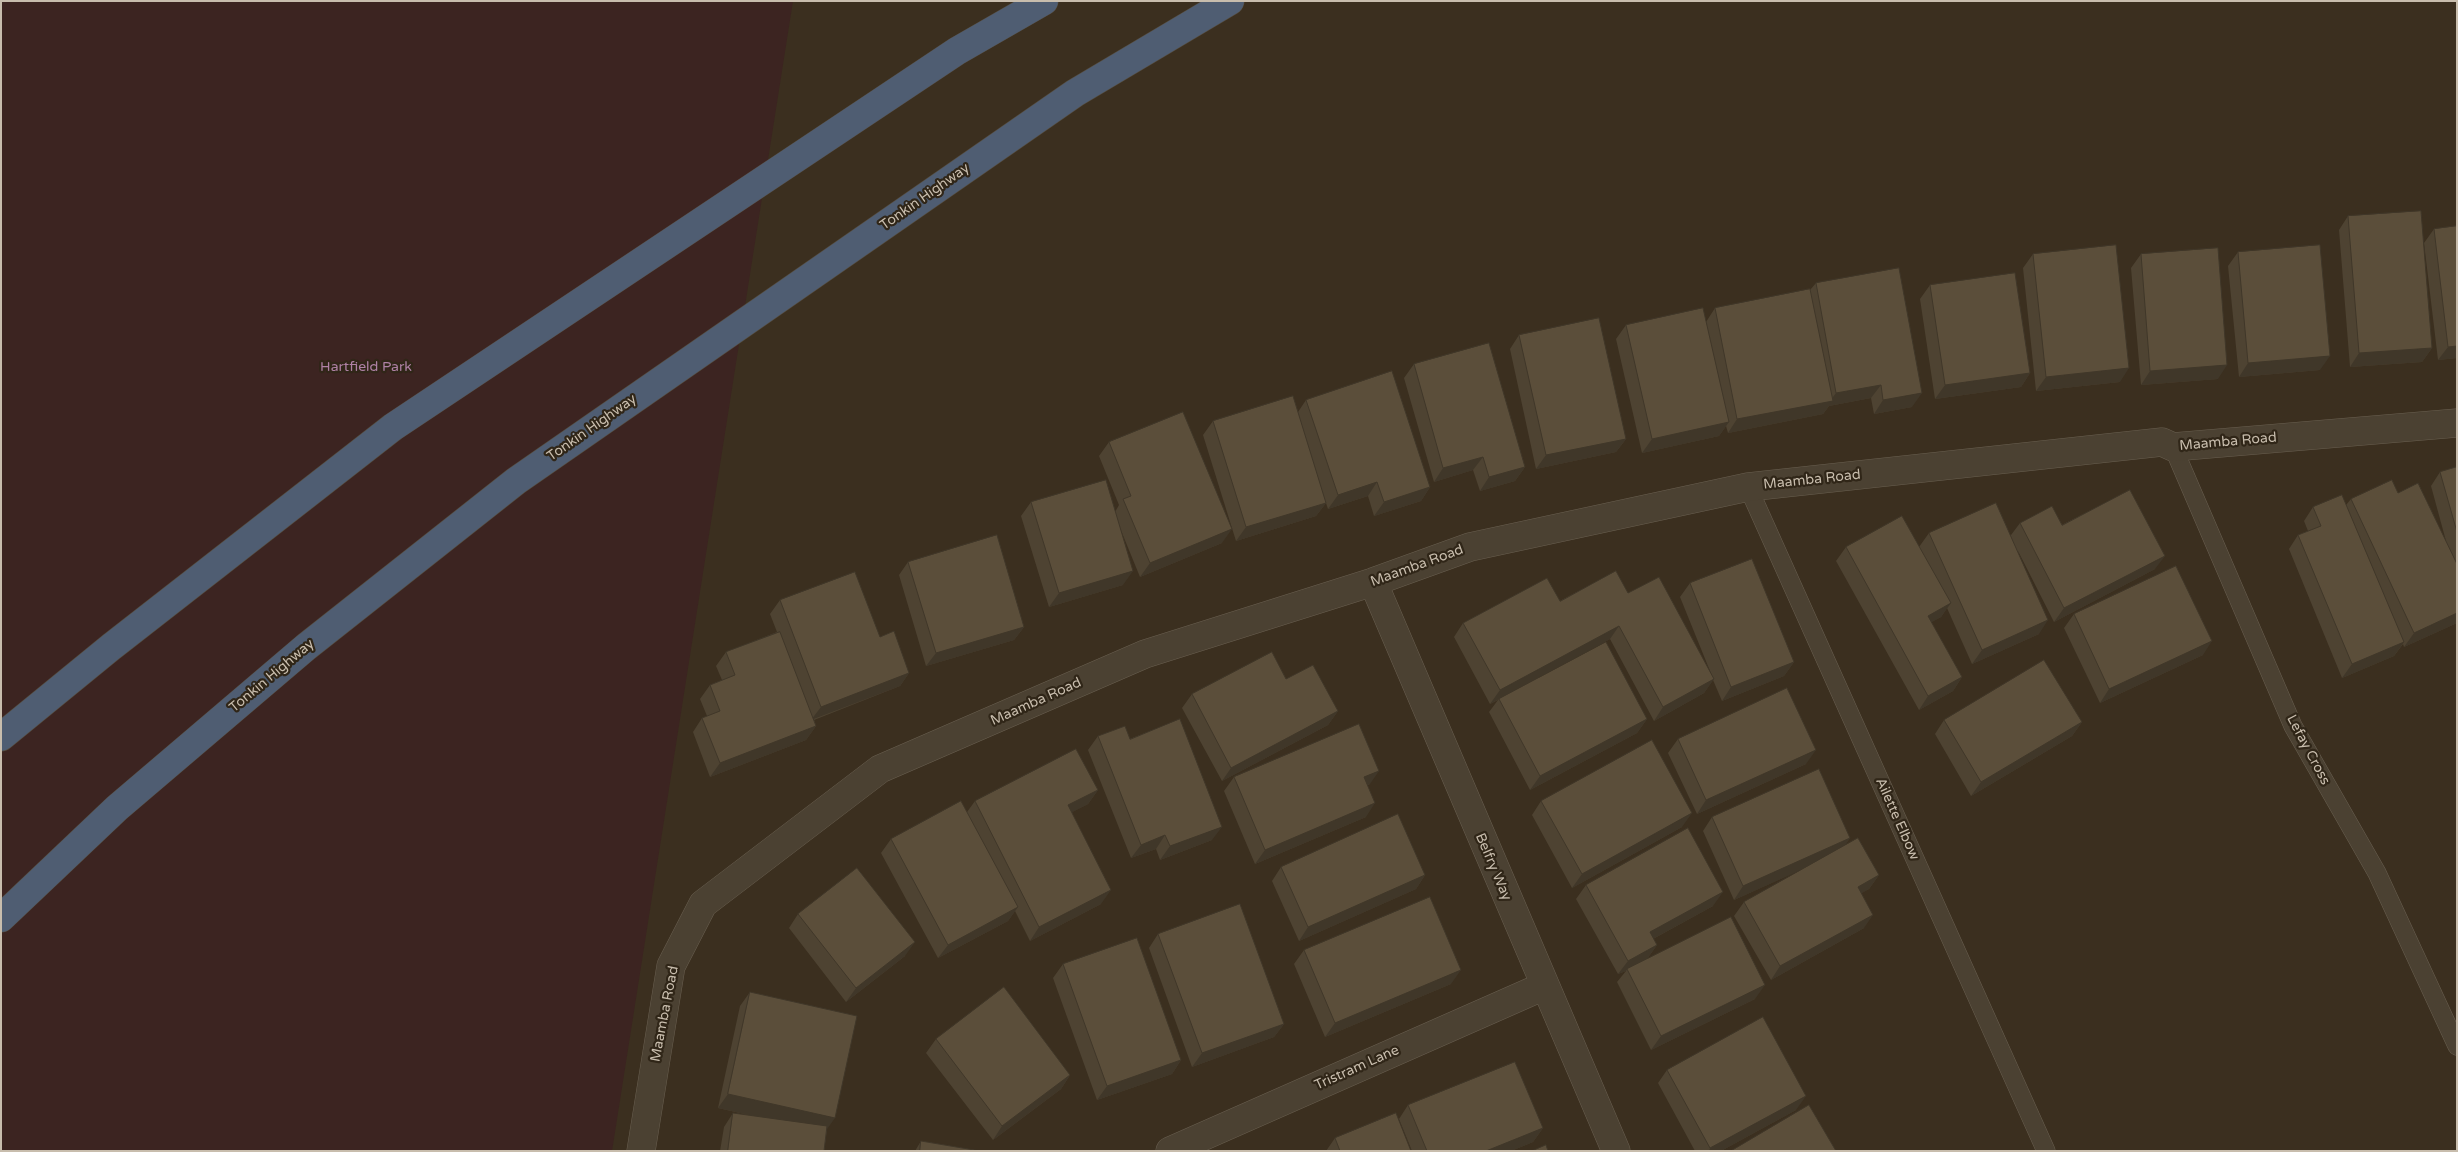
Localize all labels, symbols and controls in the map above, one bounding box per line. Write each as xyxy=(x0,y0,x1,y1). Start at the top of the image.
street label: Tonkin Highway xyxy=(877,160,973,234)
park label: Hartfield Park xyxy=(320,359,412,375)
street label: Tonkin Highway xyxy=(544,391,640,465)
street label: Maamba Road xyxy=(2179,429,2277,455)
street label: Maamba Road xyxy=(1763,467,1861,493)
street label: Maamba Road xyxy=(1368,541,1466,591)
street label: Tonkin Highway xyxy=(226,636,318,716)
street label: Maamba Road xyxy=(988,674,1084,730)
street label: Lefay Cross xyxy=(2283,712,2333,788)
street label: Ailette Elbow xyxy=(1871,775,1923,863)
street label: Belfry Way xyxy=(1471,831,1515,903)
street label: Maamba Road xyxy=(647,964,683,1064)
street label: Tristram Lane xyxy=(1312,1042,1402,1094)

